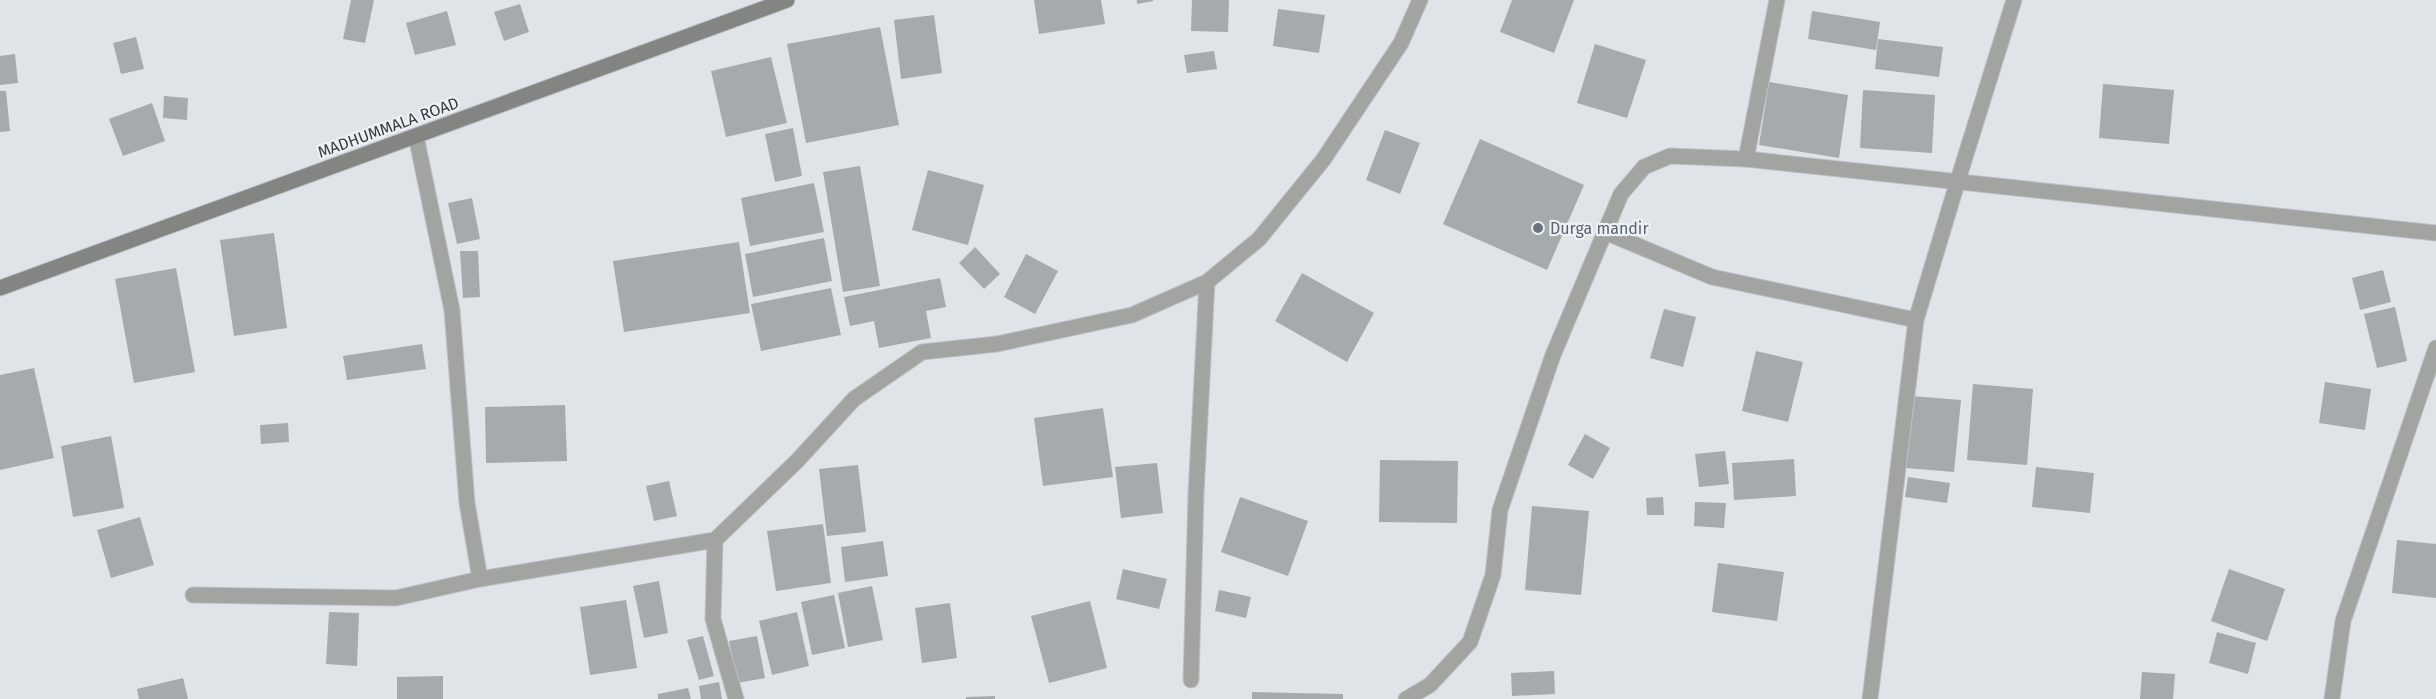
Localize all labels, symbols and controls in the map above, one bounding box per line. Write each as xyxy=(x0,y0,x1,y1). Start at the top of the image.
street label: MADHUMMALA ROAD xyxy=(315,93,461,162)
place label: Durga mandir xyxy=(1550,219,1649,238)
marker: Durga mandir xyxy=(1531,221,1545,235)

